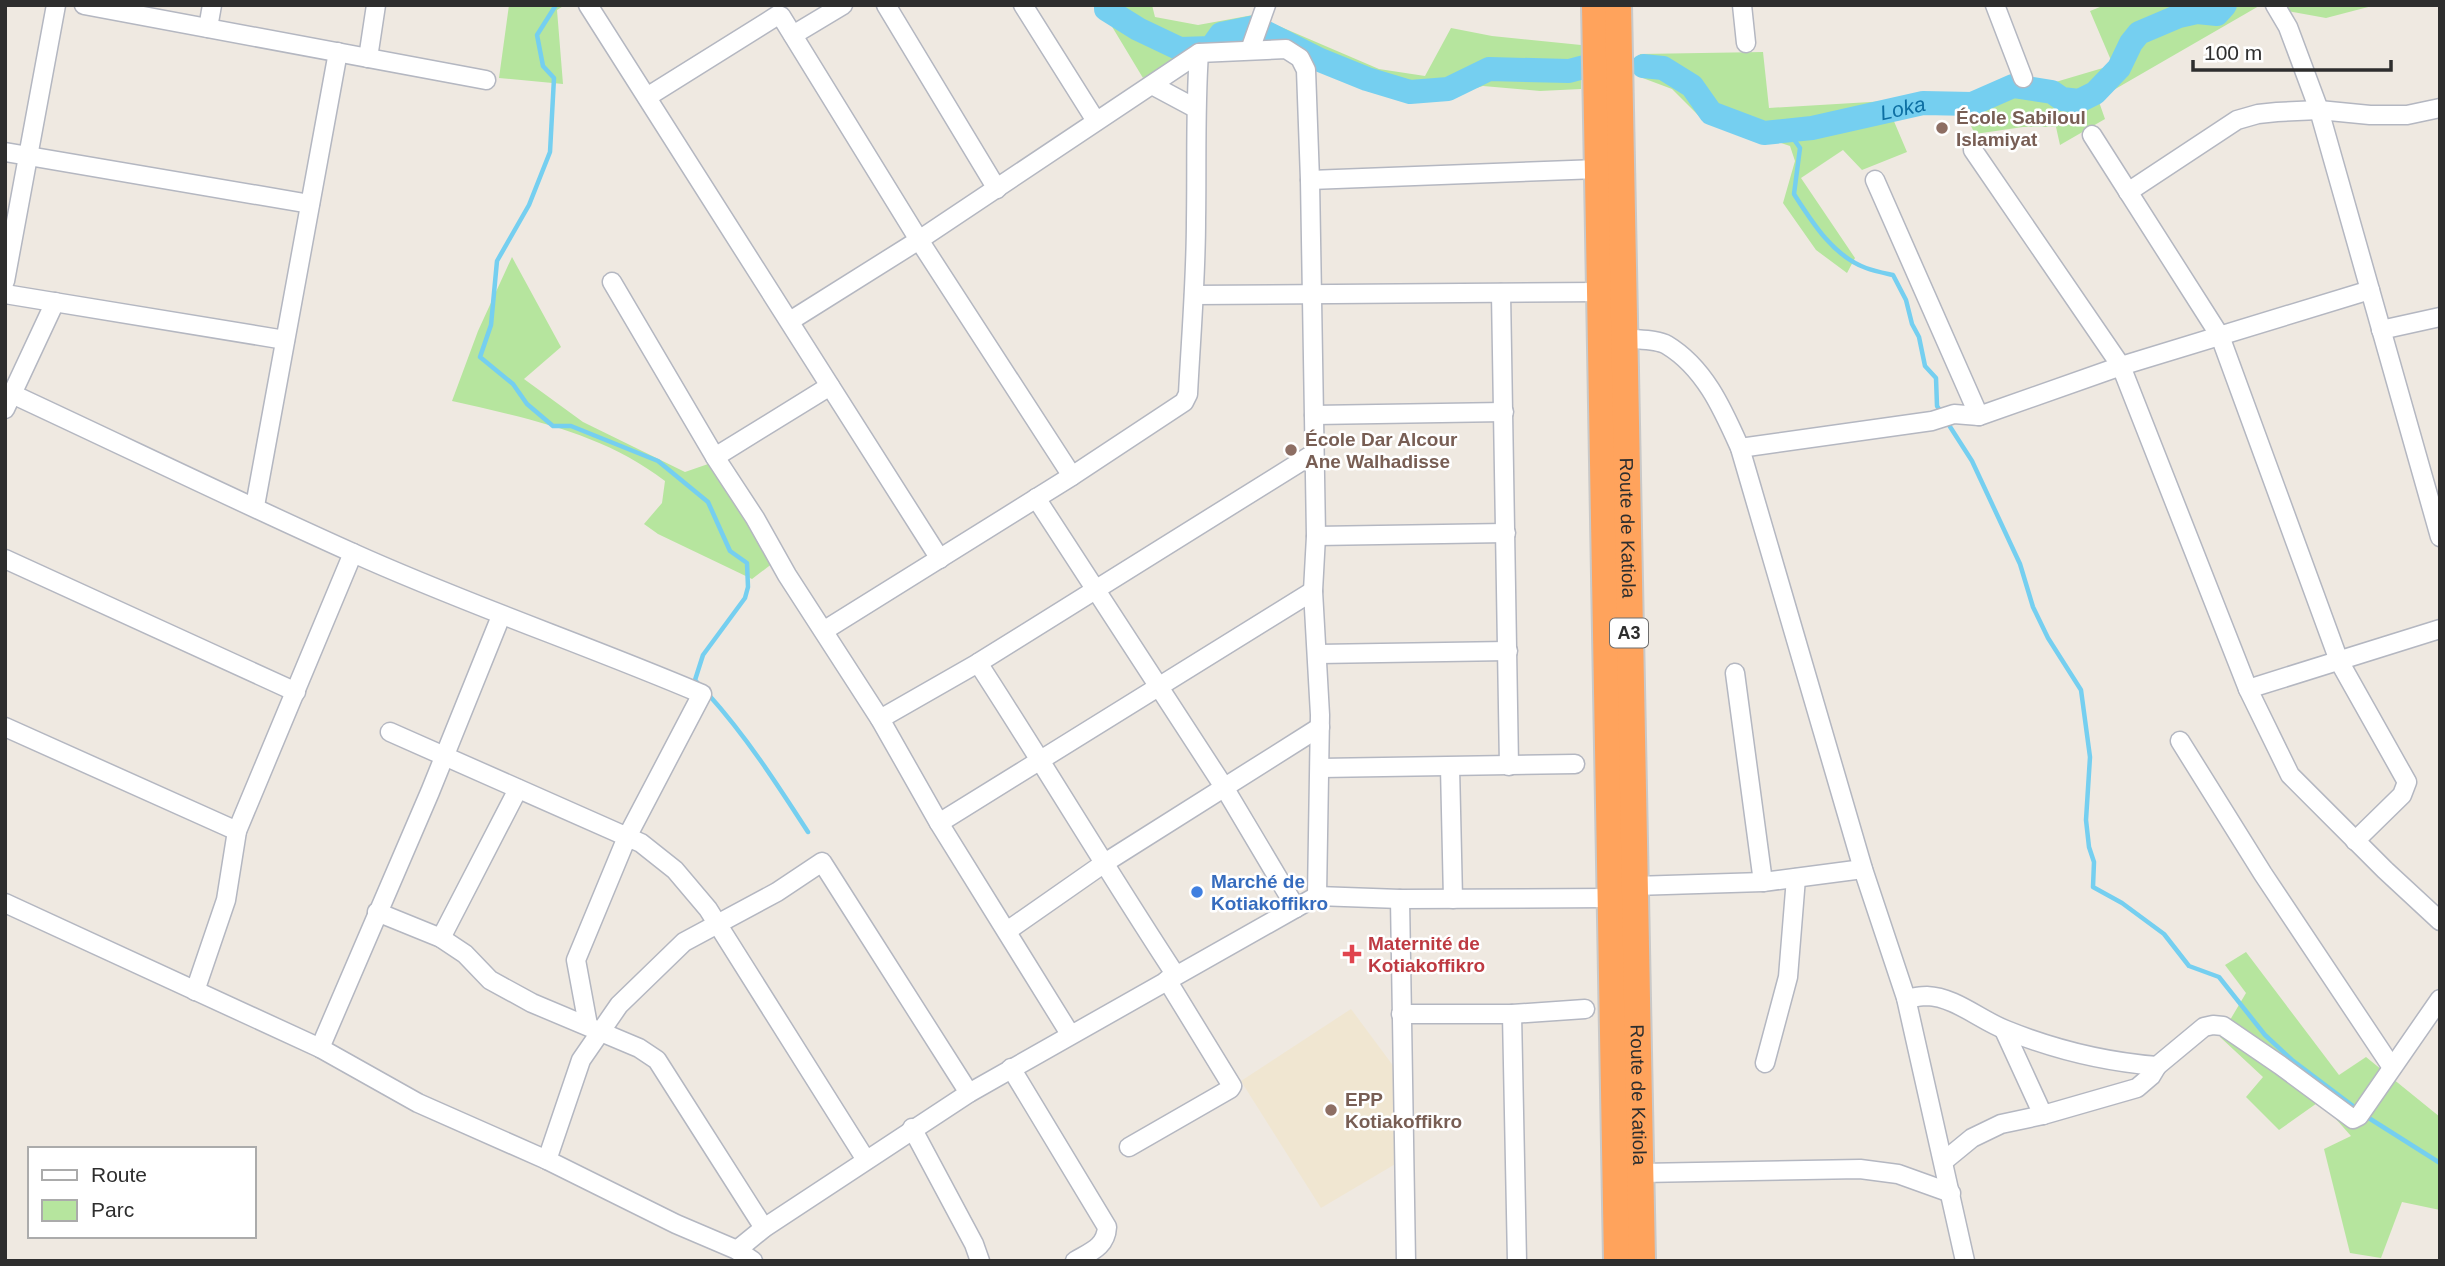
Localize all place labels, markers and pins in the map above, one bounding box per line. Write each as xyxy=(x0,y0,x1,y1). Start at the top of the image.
place label: École Sabiloul Islamiyat xyxy=(1956,107,2086,150)
marker: École Sabiloul Islamiyat xyxy=(1934,120,1950,136)
place label: École Dar Alcour Ane Walhadisse xyxy=(1305,429,1458,472)
marker: École Dar Alcour Ane Walhadisse xyxy=(1283,442,1299,458)
place label: Marché de Kotiakoffikro xyxy=(1211,871,1328,914)
marker: Marché de Kotiakoffikro xyxy=(1189,884,1205,900)
place label: Maternité de Kotiakoffikro xyxy=(1368,933,1485,976)
marker: Maternité de Kotiakoffikro xyxy=(1342,944,1362,964)
place label: EPP Kotiakoffikro xyxy=(1345,1089,1462,1132)
marker: EPP Kotiakoffikro xyxy=(1323,1102,1339,1118)

